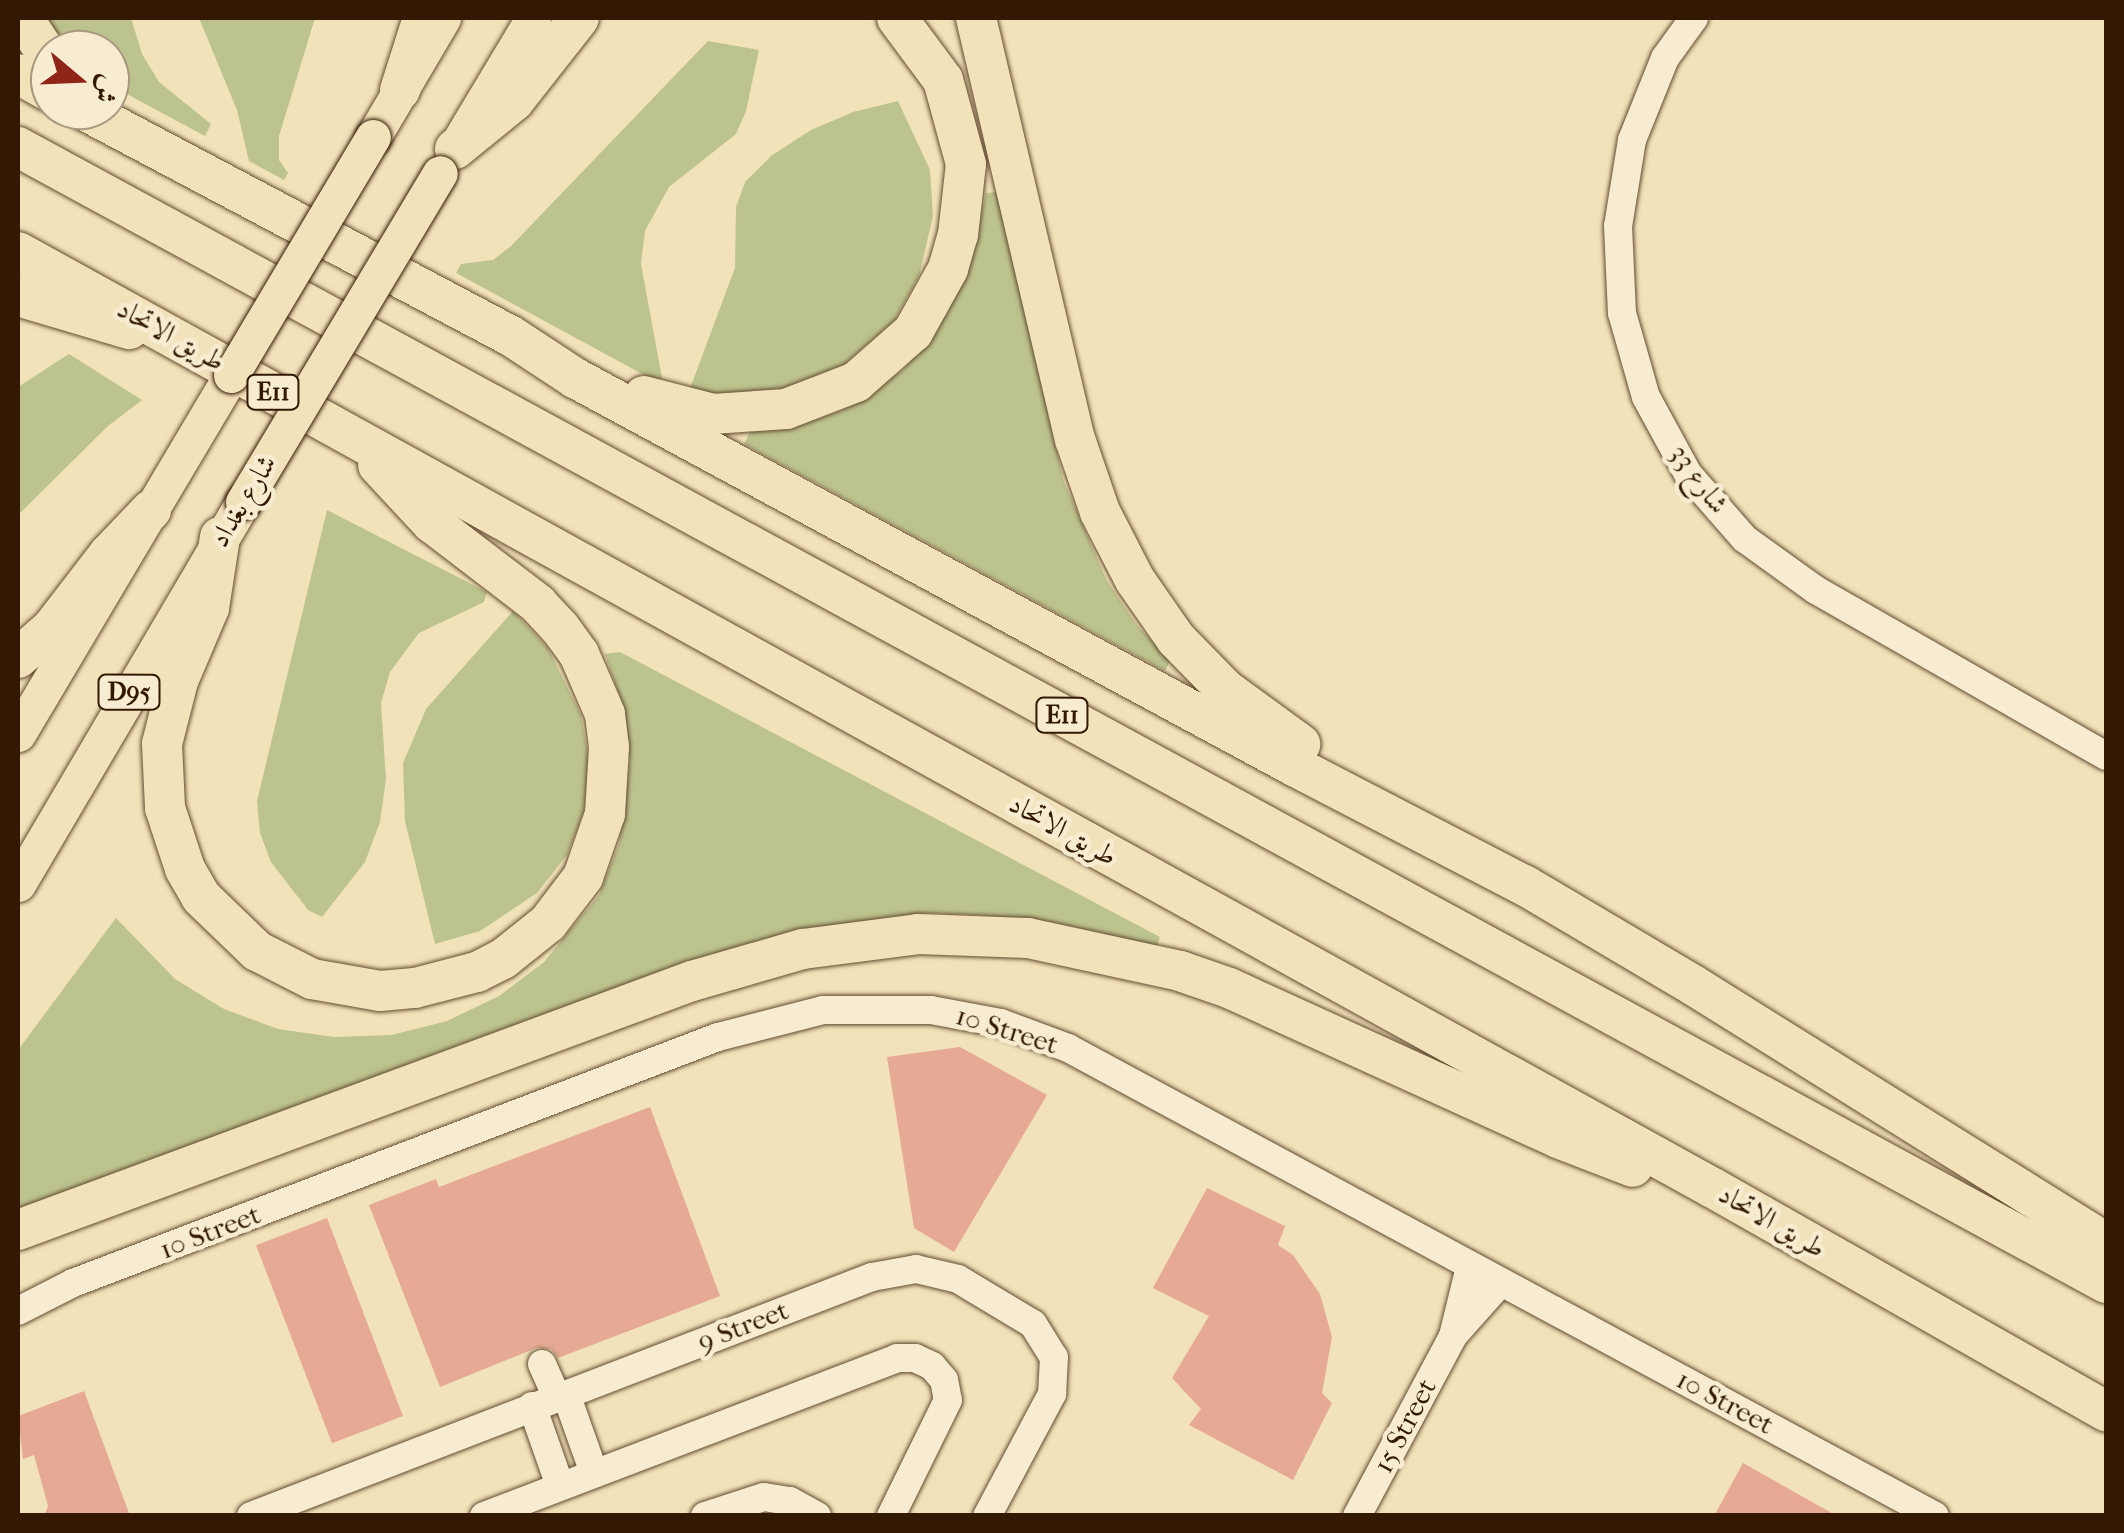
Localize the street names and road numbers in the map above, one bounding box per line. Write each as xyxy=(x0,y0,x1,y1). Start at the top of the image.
street label: طريق الاتحاد xyxy=(111,292,231,378)
road number: E11 xyxy=(246,372,300,412)
street label: شارع 33 xyxy=(1663,438,1735,520)
street label: شارع بغداد xyxy=(202,449,284,553)
road number: D95 xyxy=(96,672,162,712)
road number: E11 xyxy=(1034,695,1090,735)
street label: طريق الاتحاد xyxy=(1003,787,1123,873)
street label: 10 Street xyxy=(952,999,1062,1061)
street label: طريق الاتحاد xyxy=(1712,1177,1832,1265)
street label: 10 Street xyxy=(155,1197,265,1267)
street label: 9 Street xyxy=(693,1293,793,1359)
street label: 10 Street xyxy=(1671,1362,1779,1442)
street label: 15 Street xyxy=(1366,1373,1444,1479)

